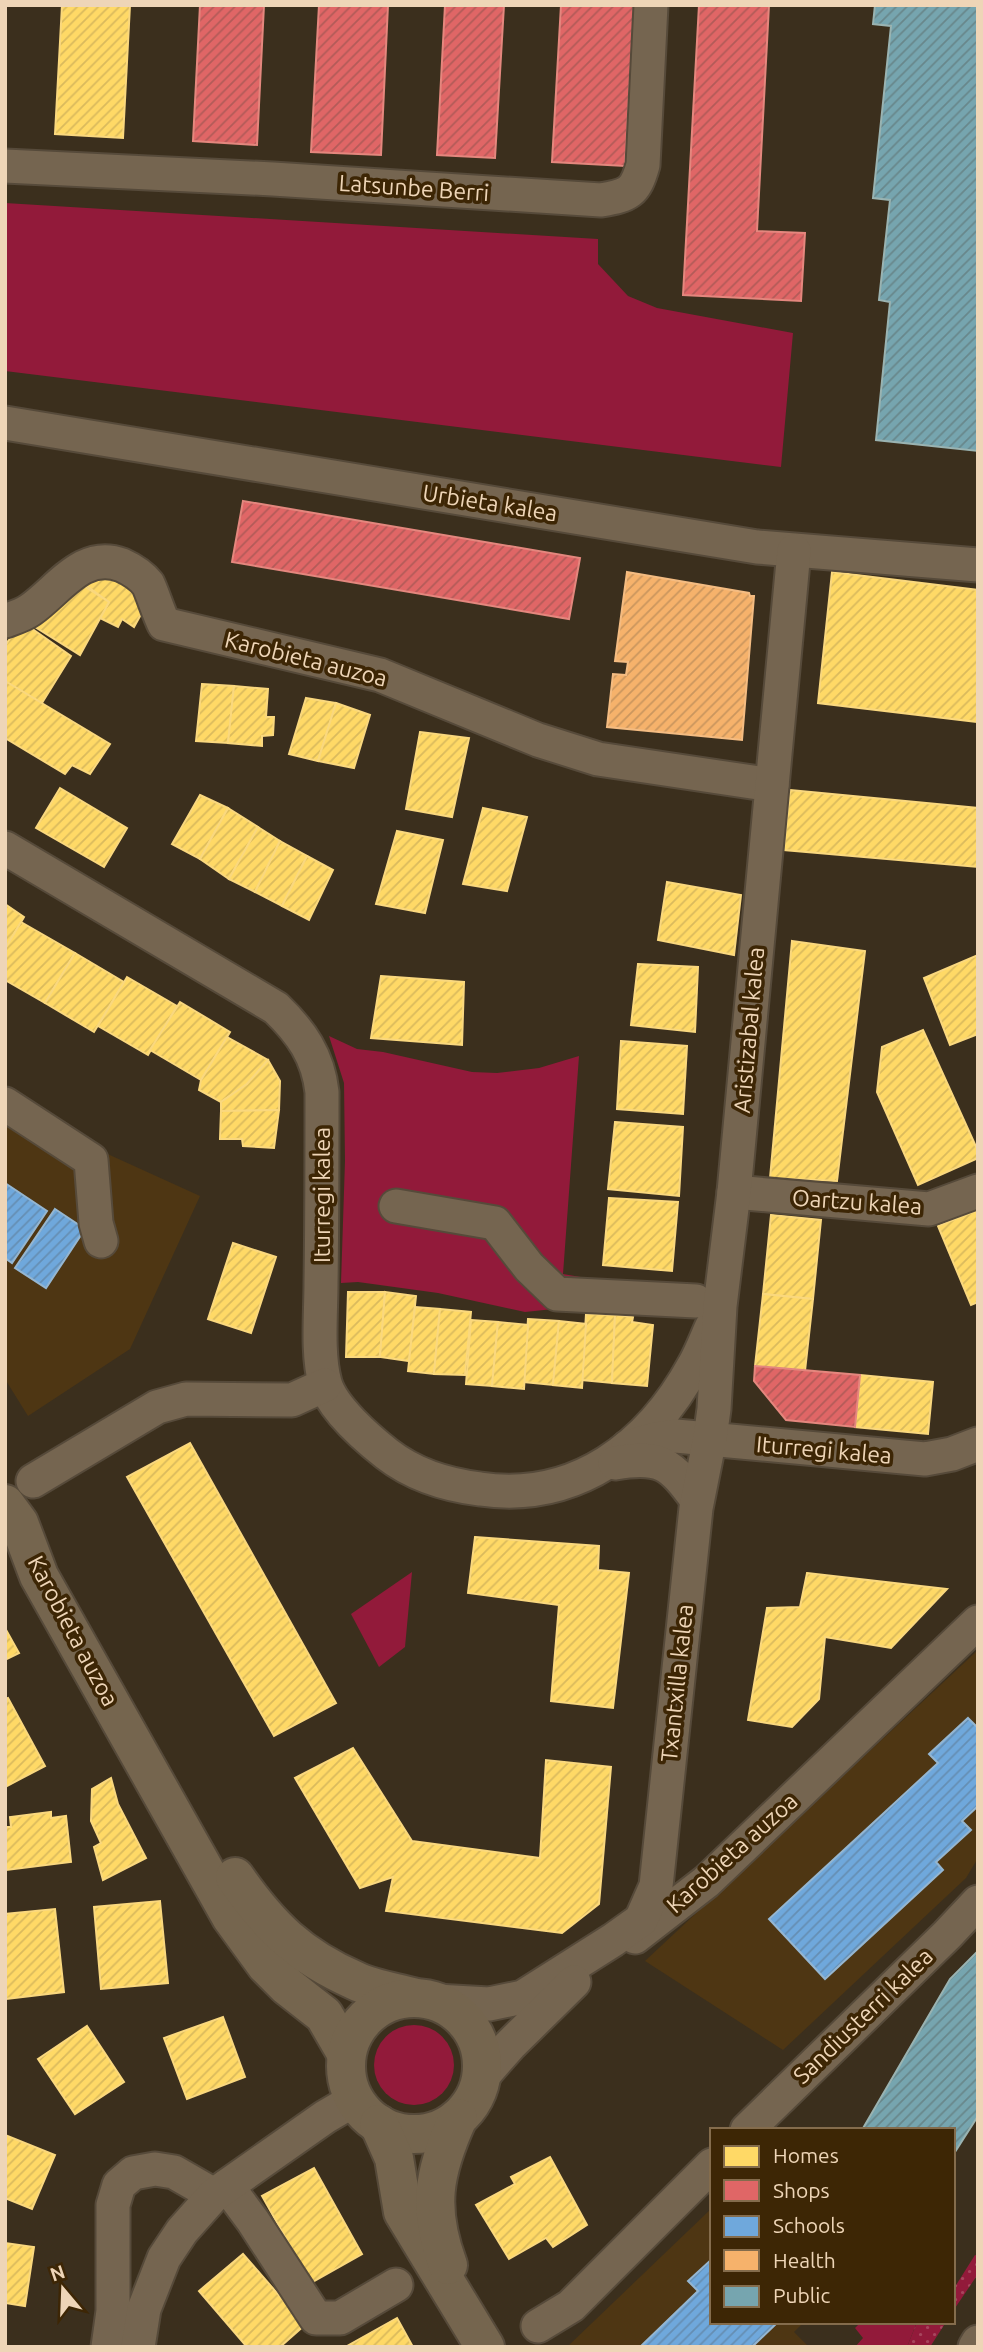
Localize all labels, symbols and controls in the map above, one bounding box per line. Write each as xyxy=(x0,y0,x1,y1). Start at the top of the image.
street label: Latsunbe Berri xyxy=(338,170,490,205)
street label: Urbieta kalea xyxy=(421,480,559,526)
street label: Karobieta auzoa xyxy=(222,626,390,691)
street label: Aristizabal kalea xyxy=(729,946,768,1114)
street label: Iturregi kalea xyxy=(309,1127,334,1263)
street label: Oartzu kalea xyxy=(791,1184,923,1219)
street label: Iturregi kalea xyxy=(755,1431,893,1468)
street label: Karobieta auzoa xyxy=(23,1551,124,1710)
street label: Txantxilla kalea xyxy=(656,1603,697,1763)
street label: Karobieta auzoa xyxy=(661,1788,802,1918)
street label: Sandiusterri kalea xyxy=(788,1943,937,2088)
legend xyxy=(710,2128,955,2324)
text: Homes xyxy=(773,2143,839,2167)
text: Shops xyxy=(773,2178,830,2202)
text: Schools xyxy=(773,2213,845,2237)
text: Health xyxy=(773,2248,836,2272)
north arrow xyxy=(28,2254,98,2324)
text: N xyxy=(47,2260,68,2286)
text: Public xyxy=(773,2283,830,2307)

